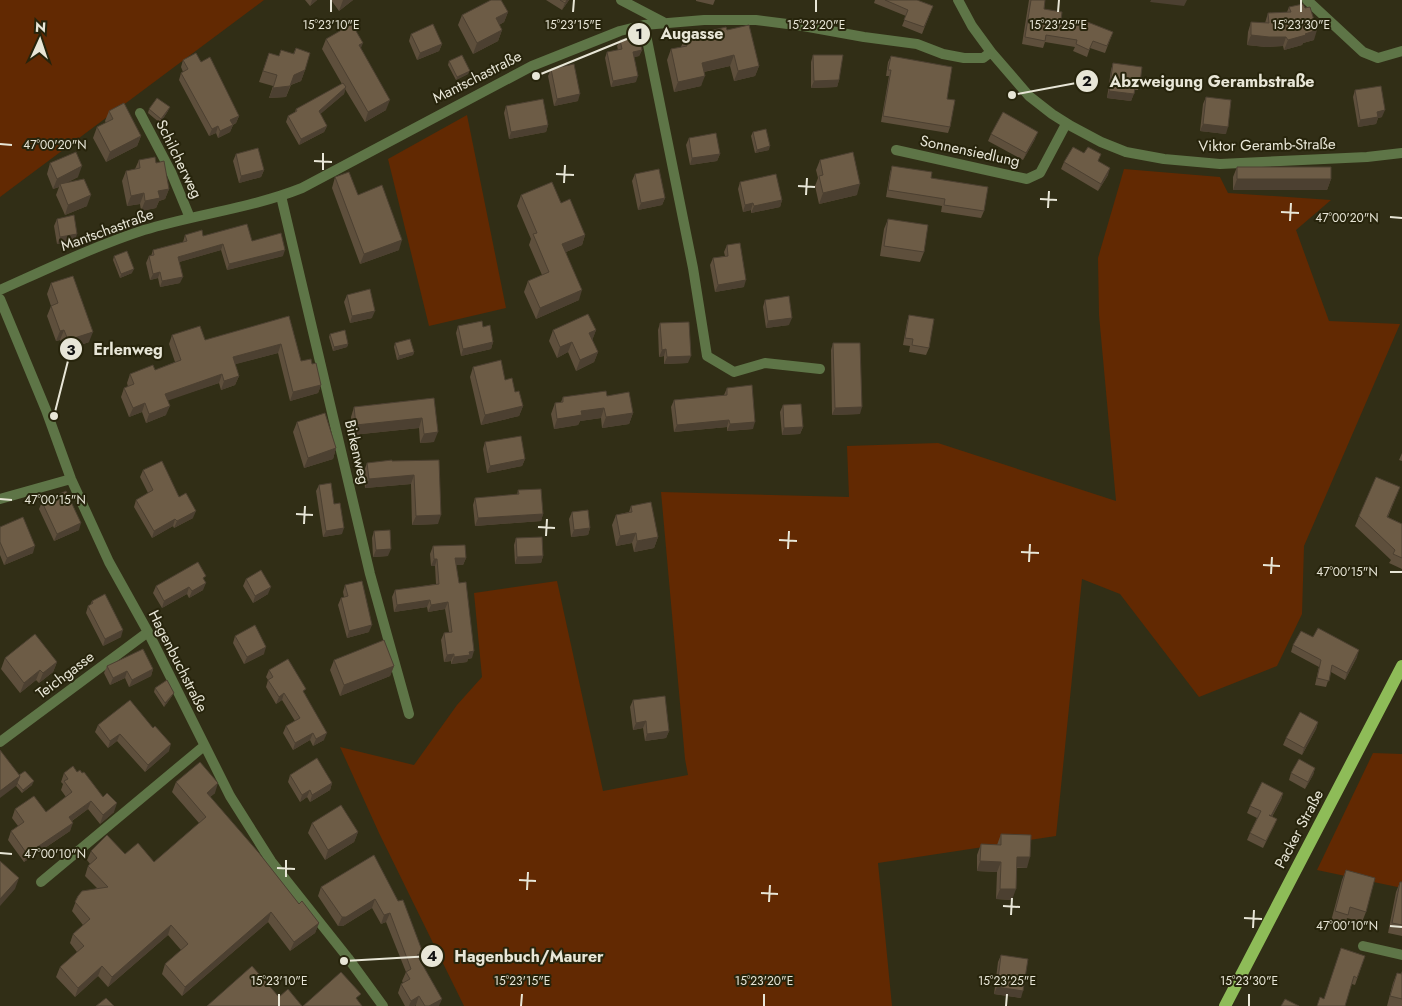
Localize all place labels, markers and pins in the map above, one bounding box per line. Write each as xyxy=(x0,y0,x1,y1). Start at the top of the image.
callout: Augasse xyxy=(626,18,734,49)
callout: Abzweigung Gerambstraße xyxy=(1075,66,1325,97)
callout: Erlenweg xyxy=(58,334,173,365)
callout: Hagenbuch/Maurer xyxy=(419,940,613,971)

